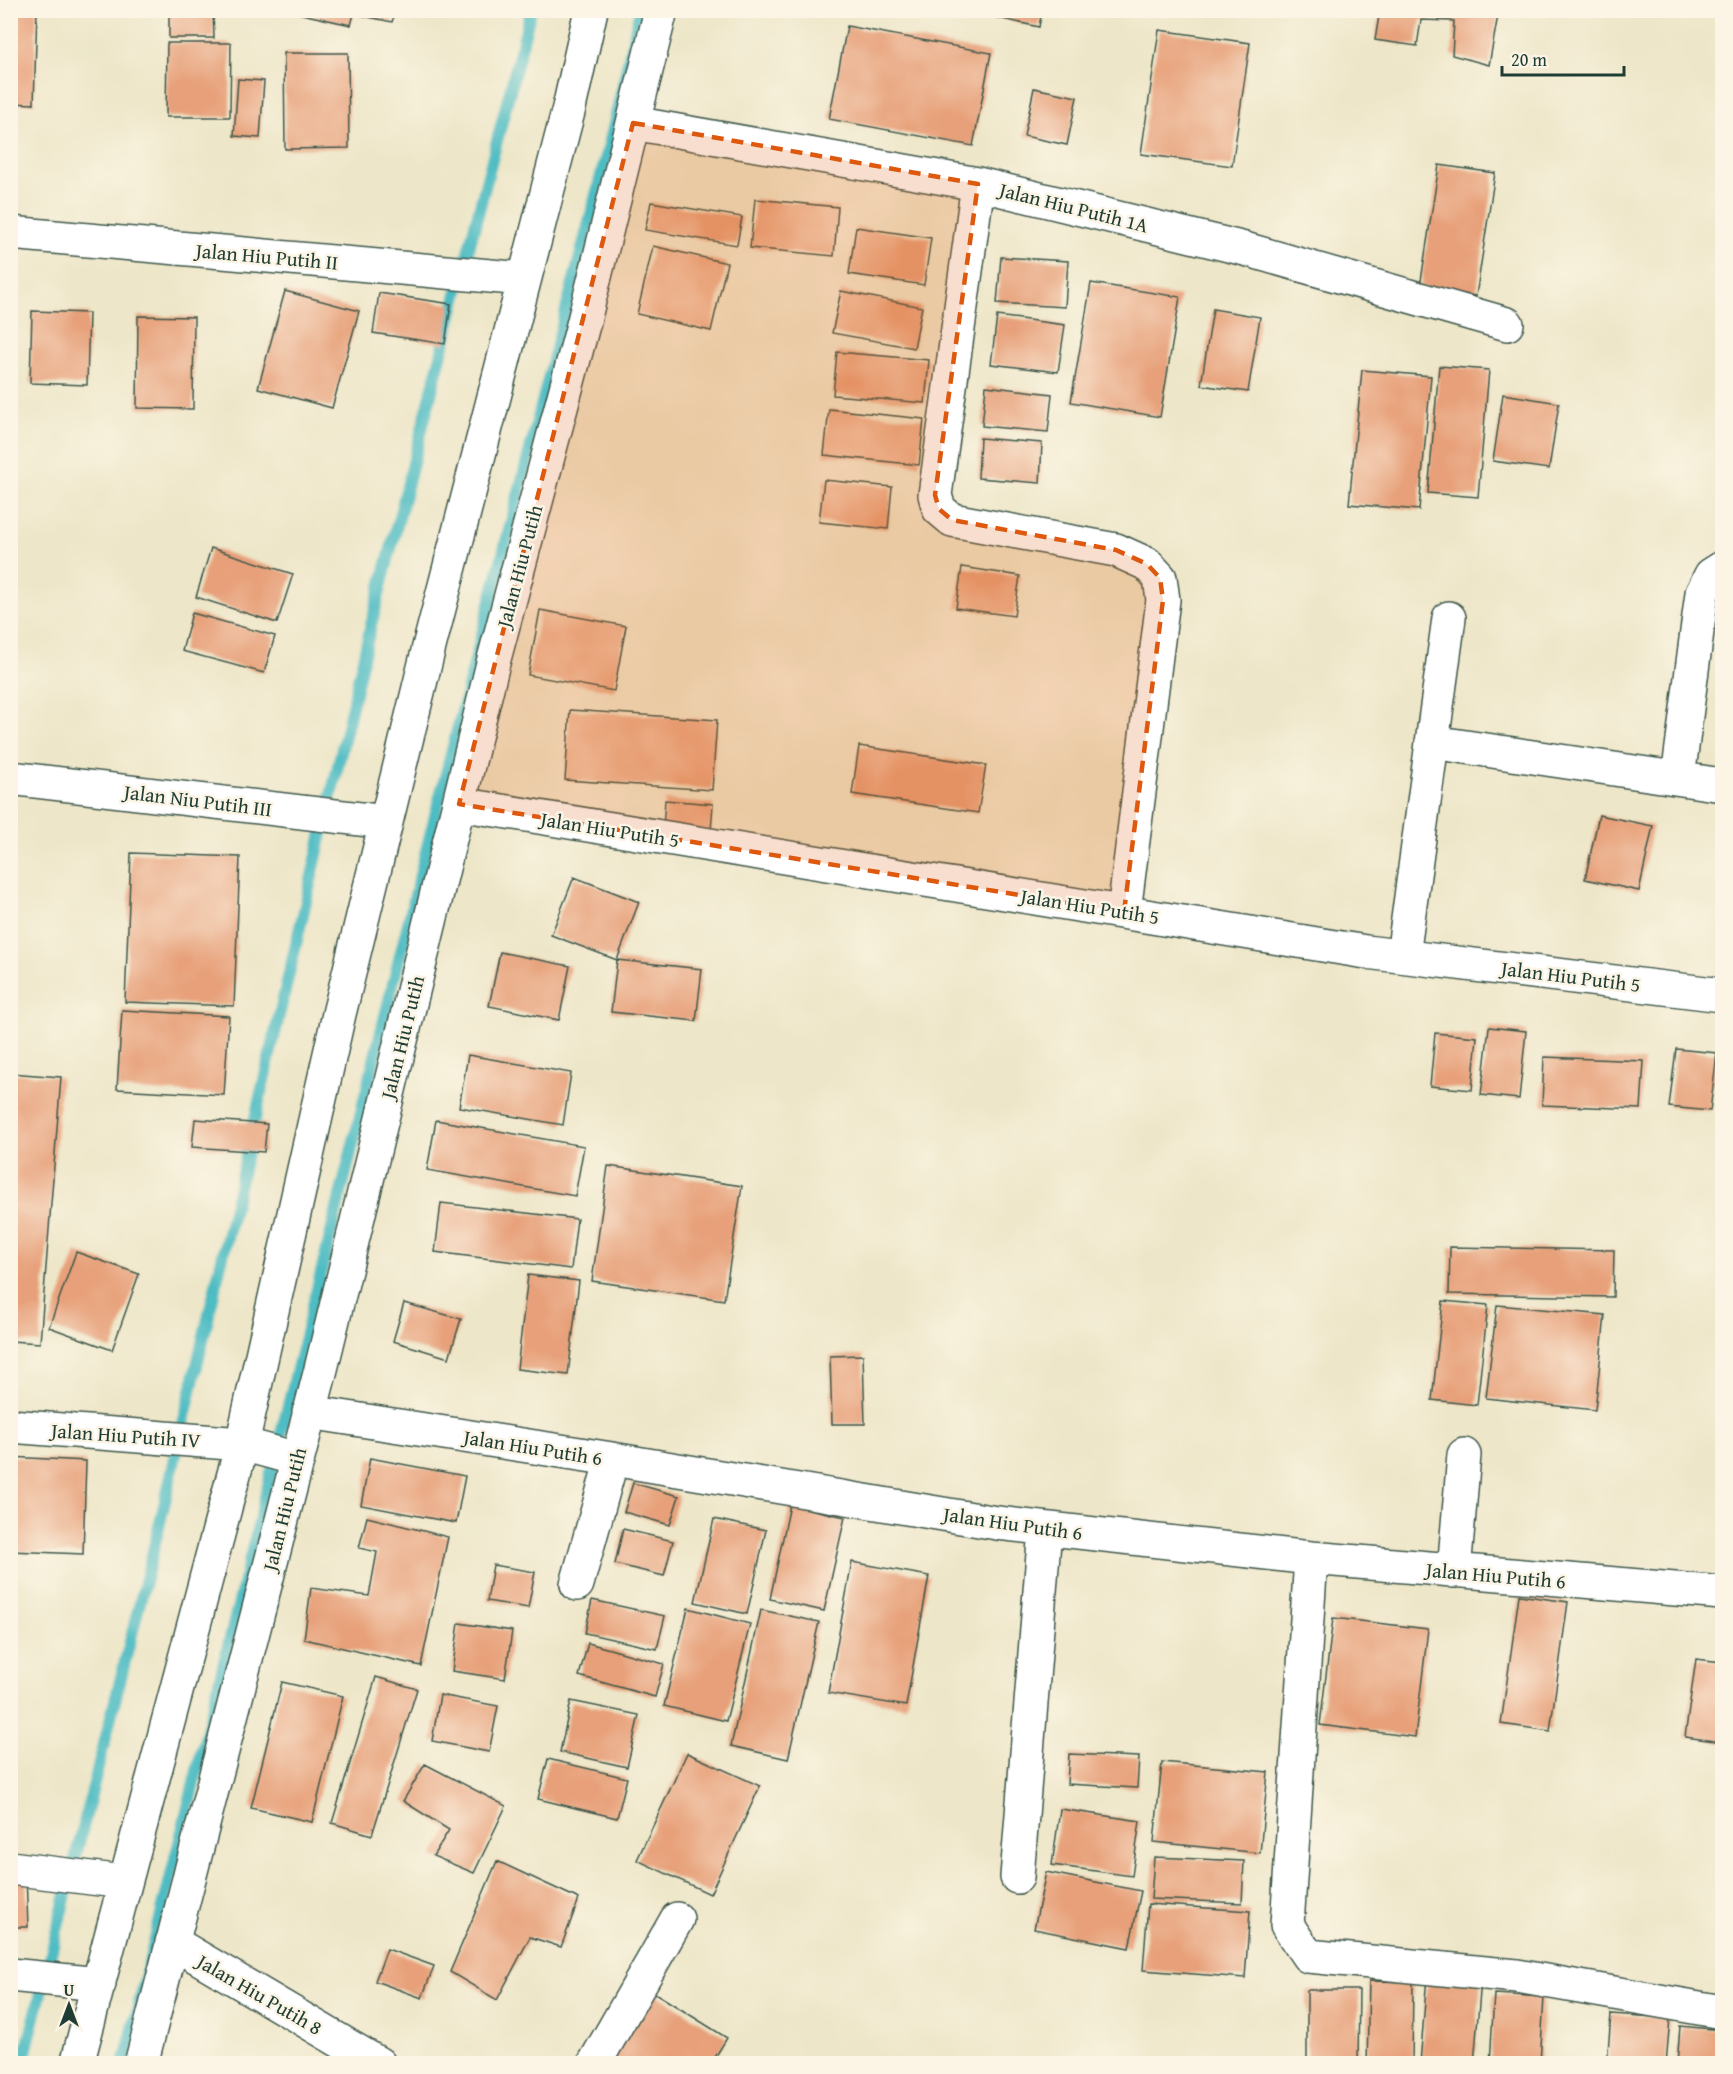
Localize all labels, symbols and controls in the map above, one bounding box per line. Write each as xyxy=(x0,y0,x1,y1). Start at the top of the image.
scale bar xyxy=(1502,39,1624,77)
text: 20 m xyxy=(1511,46,1547,73)
street label: Jalan Hiu Putih 1A xyxy=(994,174,1151,239)
street label: Jalan Hiu Putih II xyxy=(192,235,339,277)
street label: Jalan Hiu Putih xyxy=(488,501,549,634)
street label: Jalan Niu Putih III xyxy=(119,776,274,823)
street label: Jalan Hiu Putih 5 xyxy=(536,803,681,854)
street label: Jalan Hiu Putih 5 xyxy=(1016,880,1161,931)
street label: Jalan Hiu Putih 5 xyxy=(1497,953,1642,999)
street label: Jalan Hiu Putih xyxy=(372,972,431,1105)
street label: Jalan Hiu Putih IV xyxy=(47,1415,202,1455)
street label: Jalan Hiu Putih 6 xyxy=(459,1421,604,1472)
street label: Jalan Hiu Putih xyxy=(254,1444,313,1577)
street label: Jalan Hiu Putih 6 xyxy=(939,1498,1084,1547)
street label: Jalan Hiu Putih 6 xyxy=(1422,1554,1567,1596)
street label: Jalan Hiu Putih 8 xyxy=(189,1945,328,2042)
north arrow xyxy=(39,1975,99,2035)
text: U xyxy=(64,1978,75,2002)

